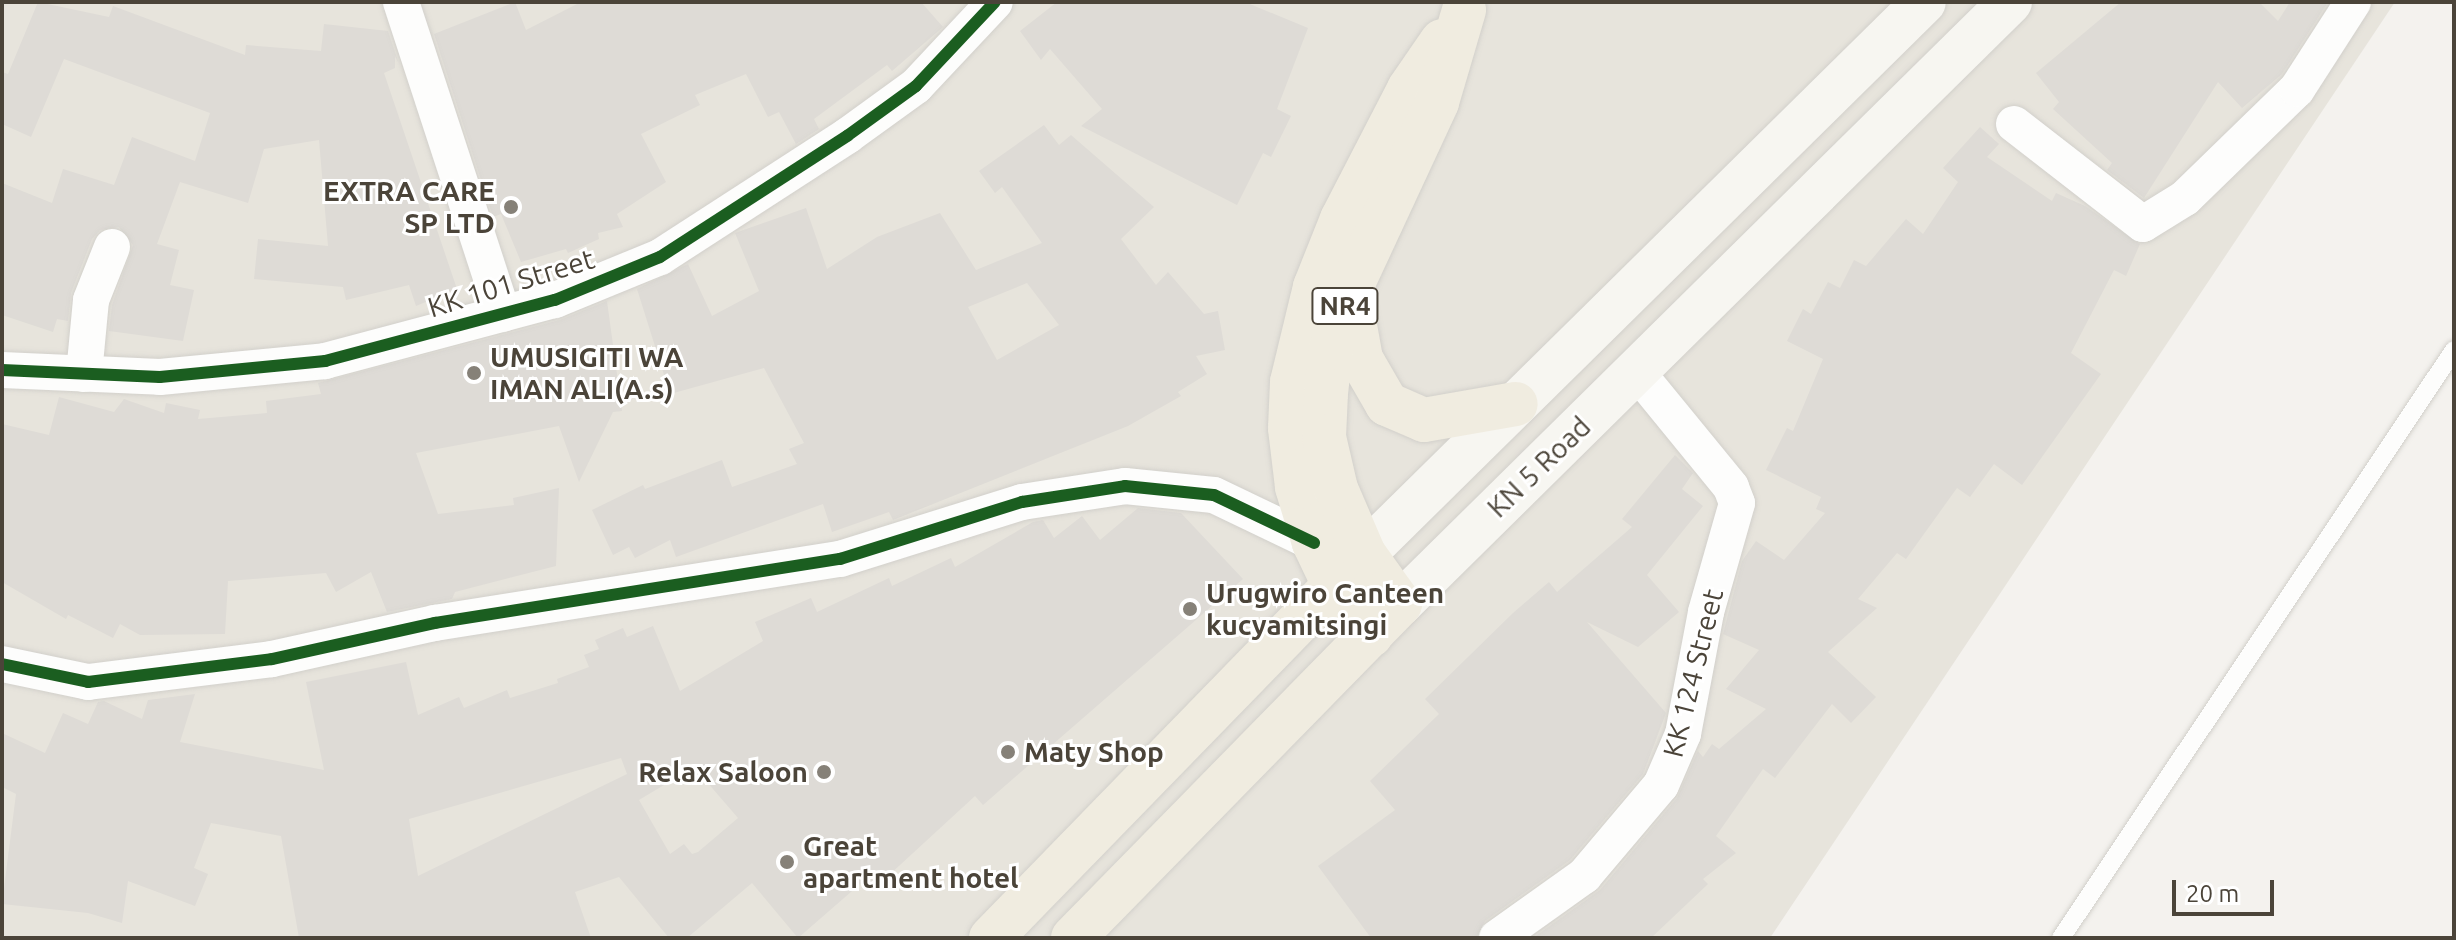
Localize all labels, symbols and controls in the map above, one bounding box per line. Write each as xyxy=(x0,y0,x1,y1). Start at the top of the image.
place label: EXTRA CARE SP LTD xyxy=(323,174,495,240)
marker: EXTRA CARE SP LTD xyxy=(502,198,520,216)
street label: KK 101 Street xyxy=(424,242,598,324)
road number: NR4 xyxy=(1311,284,1379,328)
place label: UMUSIGITI WA IMAN ALI(A.s) xyxy=(490,340,683,406)
marker: UMUSIGITI WA IMAN ALI(A.s) xyxy=(465,364,483,382)
street label: KN 5 Road xyxy=(1481,410,1597,524)
place label: Urugwiro Canteen kucyamitsingi xyxy=(1206,576,1444,642)
street label: KK 124 Street xyxy=(1656,585,1730,761)
marker: Urugwiro Canteen kucyamitsingi xyxy=(1181,600,1199,618)
place label: Maty Shop xyxy=(1024,735,1164,769)
marker: Maty Shop xyxy=(999,743,1017,761)
place label: Relax Saloon xyxy=(638,755,808,789)
marker: Relax Saloon xyxy=(815,763,833,781)
place label: Great apartment hotel xyxy=(803,829,1019,895)
marker: Great apartment hotel xyxy=(778,853,796,871)
scale bar xyxy=(2176,864,2278,914)
text: 20 m xyxy=(2186,880,2239,907)

